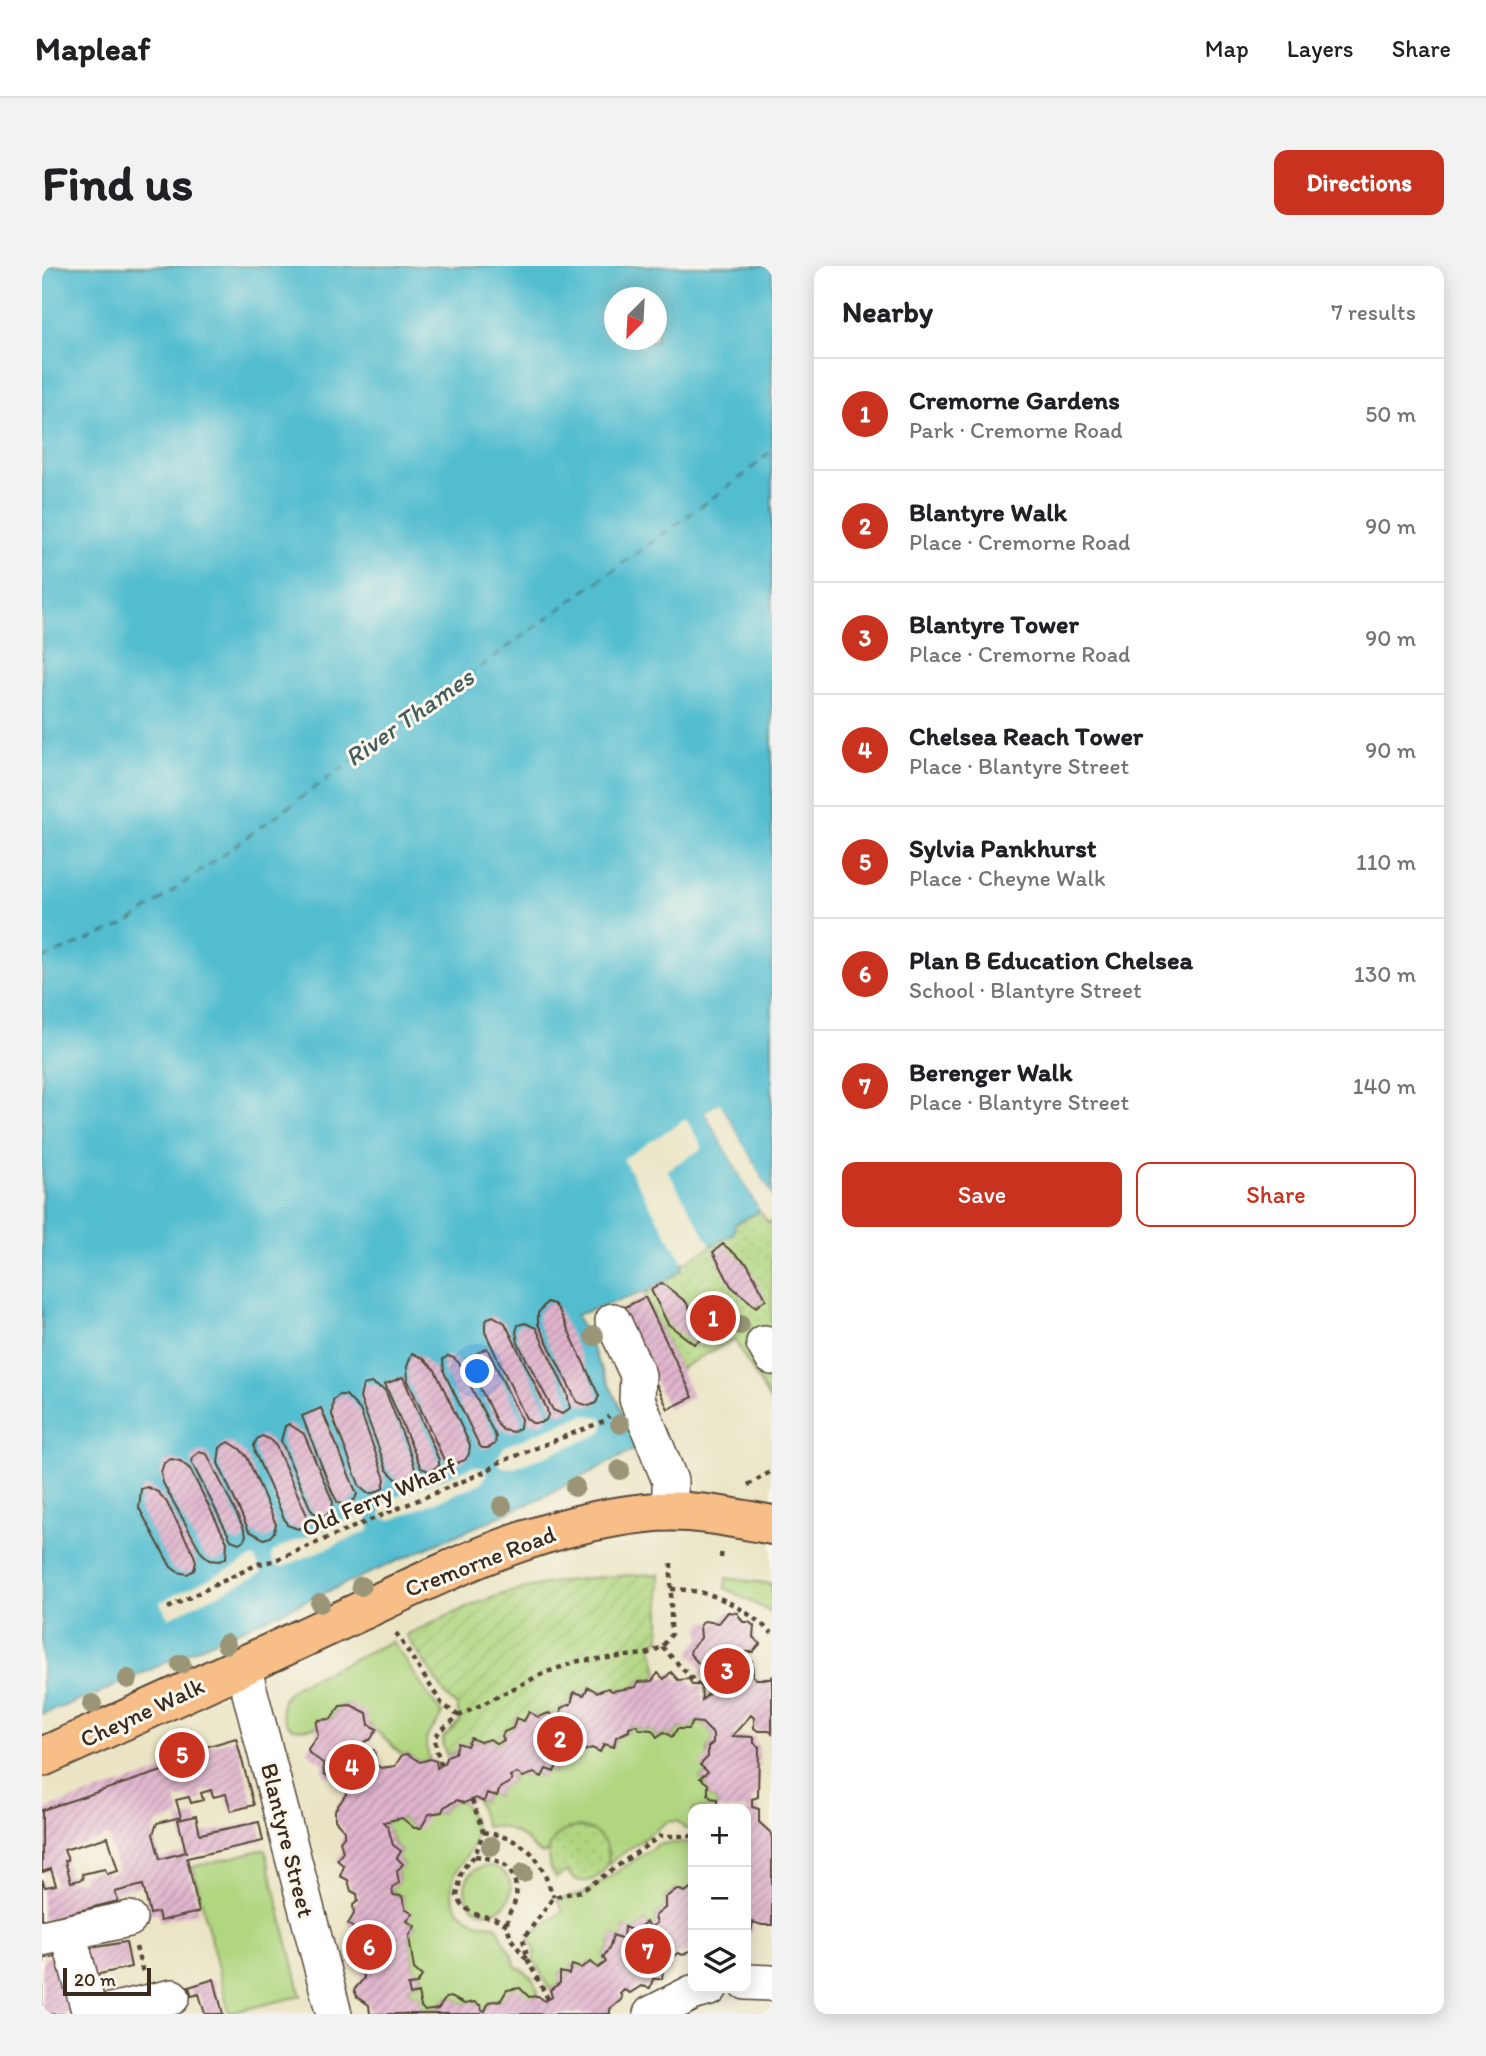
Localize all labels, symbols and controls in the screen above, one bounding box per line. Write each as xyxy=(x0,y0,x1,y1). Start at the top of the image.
text: Mapleaf xyxy=(35,29,150,68)
text: Map xyxy=(1205,34,1249,63)
text: Layers xyxy=(1287,34,1354,63)
text: Share xyxy=(1392,34,1451,63)
button: Directions xyxy=(1274,150,1444,215)
text: Find us xyxy=(42,153,193,212)
north arrow xyxy=(604,287,667,350)
text: Nearby xyxy=(842,293,933,330)
text: 7 results xyxy=(1331,298,1416,326)
text: Cremorne Gardens xyxy=(909,384,1120,416)
text: 1 xyxy=(860,400,870,428)
text: 50 m xyxy=(1365,400,1416,428)
text: Park · Cremorne Road xyxy=(909,416,1123,444)
text: Blantyre Walk xyxy=(909,496,1067,528)
text: 2 xyxy=(859,512,871,540)
text: 90 m xyxy=(1365,512,1416,540)
text: Place · Cremorne Road xyxy=(909,528,1130,556)
text: Blantyre Tower xyxy=(909,608,1079,640)
text: 3 xyxy=(859,624,871,652)
text: 90 m xyxy=(1365,624,1416,652)
text: Place · Cremorne Road xyxy=(909,640,1130,668)
water label: River Thames xyxy=(338,660,481,773)
text: Chelsea Reach Tower xyxy=(909,720,1143,752)
text: 4 xyxy=(858,736,872,764)
text: 90 m xyxy=(1365,736,1416,764)
text: Place · Blantyre Street xyxy=(909,752,1129,780)
text: Sylvia Pankhurst xyxy=(909,832,1097,864)
text: 5 xyxy=(859,848,871,876)
text: 110 m xyxy=(1356,848,1416,876)
text: Place · Cheyne Walk xyxy=(909,864,1106,892)
text: Plan B Education Chelsea xyxy=(909,944,1193,976)
text: 6 xyxy=(859,960,871,988)
text: 130 m xyxy=(1354,960,1416,988)
text: School · Blantyre Street xyxy=(909,976,1141,1004)
text: Berenger Walk xyxy=(909,1056,1072,1088)
text: 7 xyxy=(859,1072,871,1100)
text: 140 m xyxy=(1353,1072,1416,1100)
text: Place · Blantyre Street xyxy=(909,1088,1129,1116)
button: Save xyxy=(842,1162,1122,1227)
button: Share xyxy=(1136,1162,1416,1227)
pin: 1 xyxy=(690,1292,736,1344)
your location xyxy=(460,1354,494,1388)
street label: Old Ferry Wharf xyxy=(297,1451,461,1543)
street label: Cremorne Road xyxy=(401,1519,560,1603)
pin: 3 xyxy=(704,1645,750,1697)
street label: Cheyne Walk xyxy=(75,1671,209,1753)
pin: 2 xyxy=(537,1713,583,1765)
pin: 5 xyxy=(159,1729,205,1781)
pin: 4 xyxy=(329,1741,375,1793)
street label: Blantyre Street xyxy=(255,1760,321,1920)
map controls xyxy=(688,1804,751,1993)
button: + xyxy=(688,1804,751,1867)
button: − xyxy=(688,1867,751,1930)
pin: 6 xyxy=(346,1921,392,1973)
pin: 7 xyxy=(625,1925,671,1977)
button: layers xyxy=(688,1930,751,1993)
scale bar xyxy=(63,1965,150,1997)
text: 20 m xyxy=(74,1968,116,1991)

